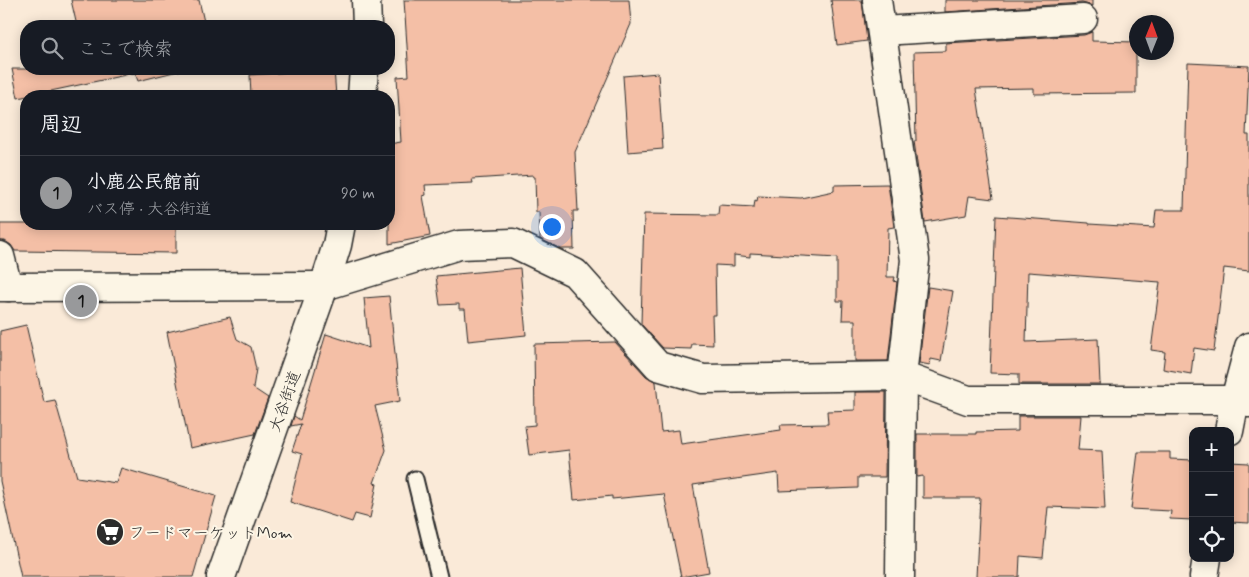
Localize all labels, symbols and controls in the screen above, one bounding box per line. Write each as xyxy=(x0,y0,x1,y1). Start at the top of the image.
north arrow xyxy=(1129,15,1174,60)
search box xyxy=(20,20,395,75)
icon: search xyxy=(38,34,66,62)
text: ここで検索 xyxy=(78,37,173,62)
text: 周辺 xyxy=(40,111,82,139)
text: 小鹿公民館前 xyxy=(87,170,201,195)
text: 1 xyxy=(52,183,60,204)
text: 90 m xyxy=(341,183,375,204)
text: バス停 · 大谷街道 xyxy=(87,199,211,220)
your location xyxy=(539,214,565,240)
pin: 1 xyxy=(65,282,97,320)
street label: 大谷街道 xyxy=(265,368,306,435)
map controls xyxy=(1189,427,1234,562)
button: + xyxy=(1189,427,1234,472)
button: − xyxy=(1189,472,1234,517)
supermarket icon: フードマーケットMom xyxy=(95,517,125,547)
button: locate xyxy=(1189,517,1234,562)
place label: フードマーケットMom xyxy=(129,523,293,544)

